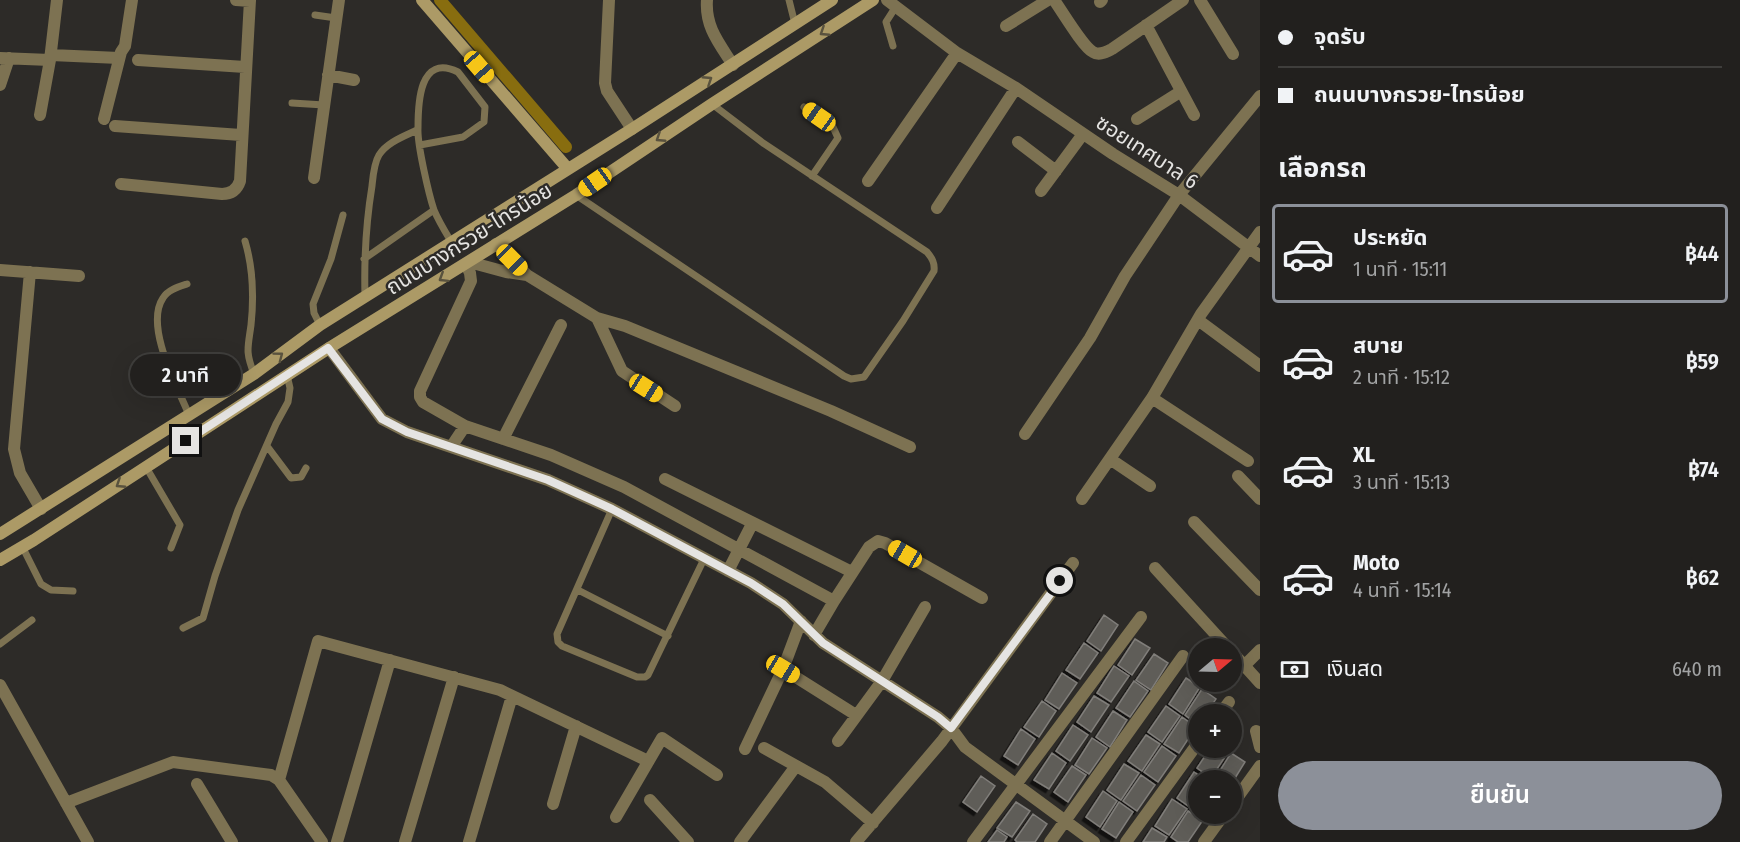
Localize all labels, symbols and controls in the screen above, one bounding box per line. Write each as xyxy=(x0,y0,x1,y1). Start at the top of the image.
text: จุดรับ xyxy=(1314,23,1366,50)
one-way arrow xyxy=(819,25,830,36)
car xyxy=(460,48,498,86)
one-way arrow xyxy=(702,76,712,88)
text: ถนนบางกรวย-ไทรน้อย xyxy=(1314,81,1525,108)
car xyxy=(799,99,839,135)
street label: ซอยเทศบาล 6 xyxy=(1091,109,1203,195)
one-way arrow xyxy=(656,131,667,142)
text: เลือกรถ xyxy=(1278,152,1367,184)
car xyxy=(575,164,615,200)
street label: ถนนบางกรวย-ไทรน้อย xyxy=(381,177,557,301)
text: ประหยัด xyxy=(1353,224,1428,251)
icon: car xyxy=(1281,227,1335,281)
text: ฿44 xyxy=(1685,240,1719,267)
car xyxy=(493,241,531,279)
text: 1 นาที · 15:11 xyxy=(1353,257,1447,281)
one-way arrow xyxy=(439,270,449,282)
text: สบาย xyxy=(1353,332,1403,359)
icon: car xyxy=(1281,335,1335,389)
text: ฿59 xyxy=(1686,348,1719,375)
one-way arrow xyxy=(273,352,284,363)
callout: 2 นาที xyxy=(130,354,242,396)
text: 2 นาที xyxy=(162,363,209,387)
text: 2 นาที · 15:12 xyxy=(1353,365,1450,389)
car xyxy=(626,371,666,405)
route end xyxy=(172,427,199,454)
text: XL xyxy=(1353,441,1375,468)
icon: car xyxy=(1281,443,1335,497)
text: ฿74 xyxy=(1688,456,1719,483)
text: 3 นาที · 15:13 xyxy=(1353,470,1450,494)
one-way arrow xyxy=(115,477,126,488)
car xyxy=(885,537,925,571)
text: Moto xyxy=(1353,549,1400,576)
icon: car xyxy=(1281,551,1335,605)
text: ฿62 xyxy=(1686,564,1719,591)
route start xyxy=(1046,567,1073,594)
text: 4 นาที · 15:14 xyxy=(1353,578,1451,602)
north arrow xyxy=(1188,638,1242,692)
map controls xyxy=(1188,638,1242,824)
car xyxy=(763,652,803,686)
icon: cash xyxy=(1278,653,1311,686)
text: เงินสด xyxy=(1326,655,1383,682)
text: 640 m xyxy=(1672,657,1722,681)
button: + xyxy=(1188,704,1242,758)
button: ยืนยัน xyxy=(1278,761,1722,830)
button: − xyxy=(1188,770,1242,824)

